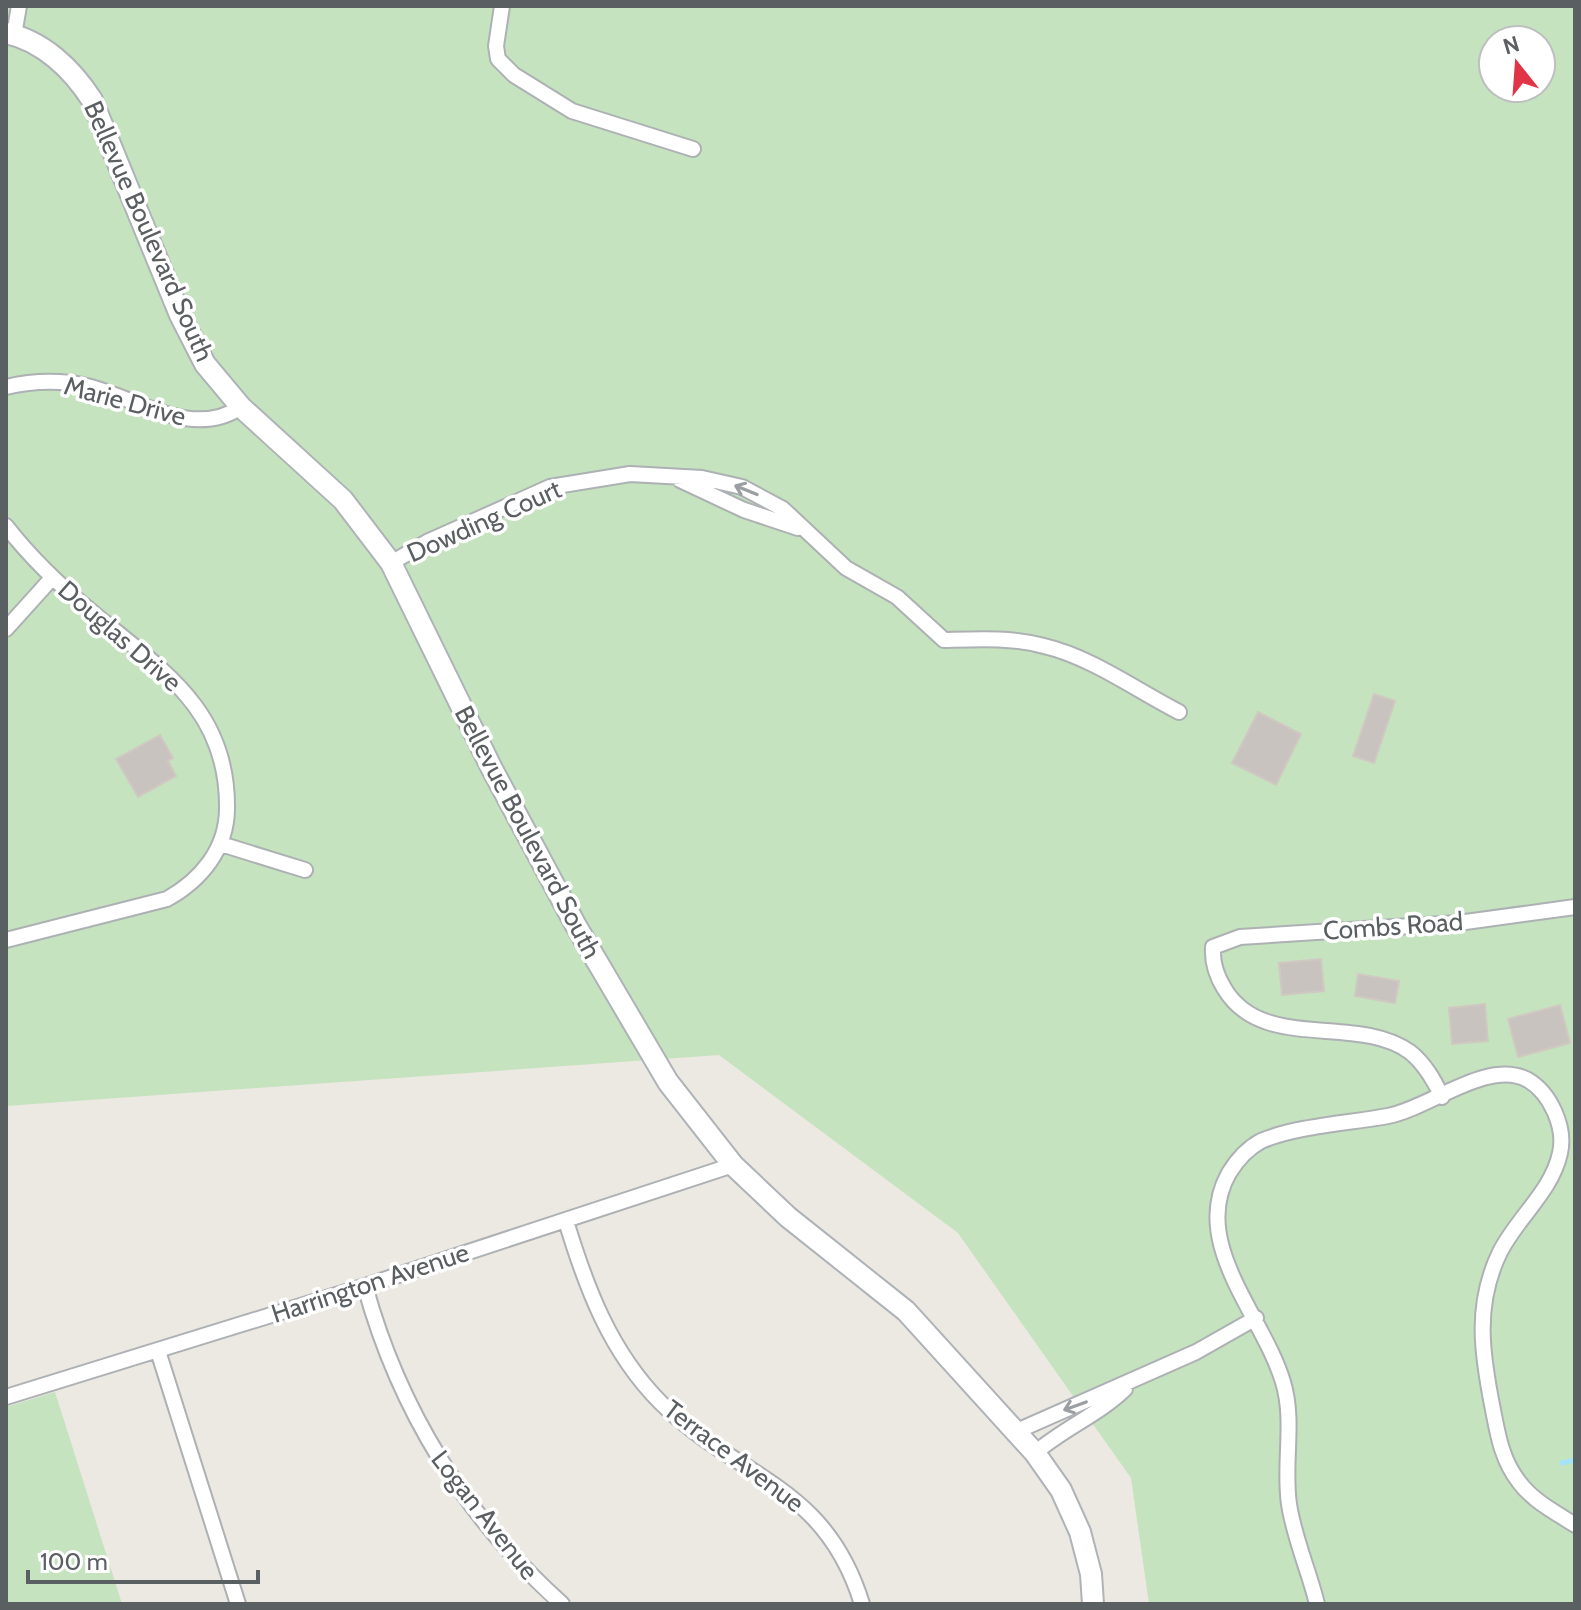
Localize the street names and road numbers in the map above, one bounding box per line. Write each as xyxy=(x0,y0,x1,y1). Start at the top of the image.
street label: Bellevue Boulevard South xyxy=(77,96,221,366)
street label: Marie Drive xyxy=(61,369,189,433)
street label: Dowding Court xyxy=(402,473,566,569)
street label: Douglas Drive xyxy=(52,574,188,698)
street label: Bellevue Boulevard South xyxy=(448,700,608,964)
street label: Combs Road xyxy=(1322,905,1464,947)
street label: Harrington Avenue xyxy=(267,1236,473,1330)
street label: Terrace Avenue xyxy=(658,1393,810,1519)
street label: Logan Avenue xyxy=(425,1444,545,1586)

